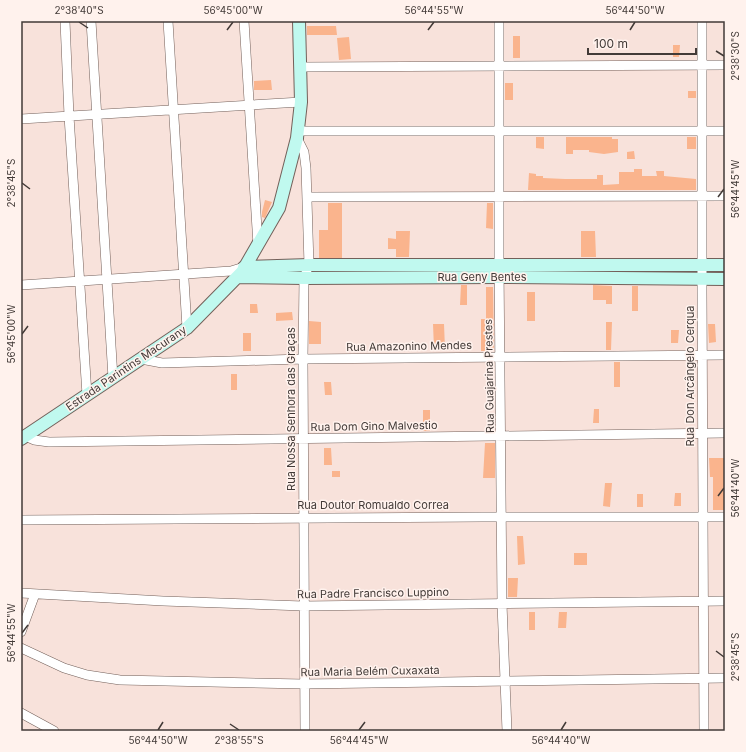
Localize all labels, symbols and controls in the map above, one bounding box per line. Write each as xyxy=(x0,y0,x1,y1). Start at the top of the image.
text: 2°38'40"S xyxy=(54,4,104,16)
text: 56°45'00"W xyxy=(203,4,263,16)
text: 56°44'55"W xyxy=(405,4,464,16)
text: 56°44'50"W xyxy=(605,4,665,16)
scale bar xyxy=(588,30,696,56)
text: 2°38'30"S xyxy=(729,31,741,81)
text: 100 m xyxy=(594,36,628,51)
text: 2°38'45"S xyxy=(5,158,17,208)
text: 56°44'45"W xyxy=(729,159,741,218)
street label: Rua Geny Bentes xyxy=(438,270,527,284)
text: 56°45'00"W xyxy=(5,304,17,364)
street label: Rua Don Arcângelo Cerqua xyxy=(683,306,697,446)
street label: Rua Guajarina Prestes xyxy=(481,319,497,433)
street label: Estrada Parintins Macurany xyxy=(63,322,189,414)
street label: Rua Nossa Senhora das Graças xyxy=(284,327,298,491)
street label: Rua Amazonino Mendes xyxy=(346,338,472,354)
street label: Rua Dom Gino Malvestio xyxy=(310,418,438,434)
text: 56°44'40"W xyxy=(729,458,741,517)
street label: Rua Doutor Romualdo Correa xyxy=(297,498,449,512)
street label: Rua Padre Francisco Luppino xyxy=(297,585,449,601)
text: 56°44'55"W xyxy=(5,603,17,662)
text: 2°38'45"S xyxy=(729,632,741,682)
street label: Rua Maria Belém Cuxaxata xyxy=(300,663,440,679)
text: 56°44'50"W xyxy=(128,734,188,746)
text: 2°38'55"S xyxy=(214,734,264,746)
text: 56°44'45"W xyxy=(330,734,389,746)
text: 56°44'40"W xyxy=(532,734,591,746)

